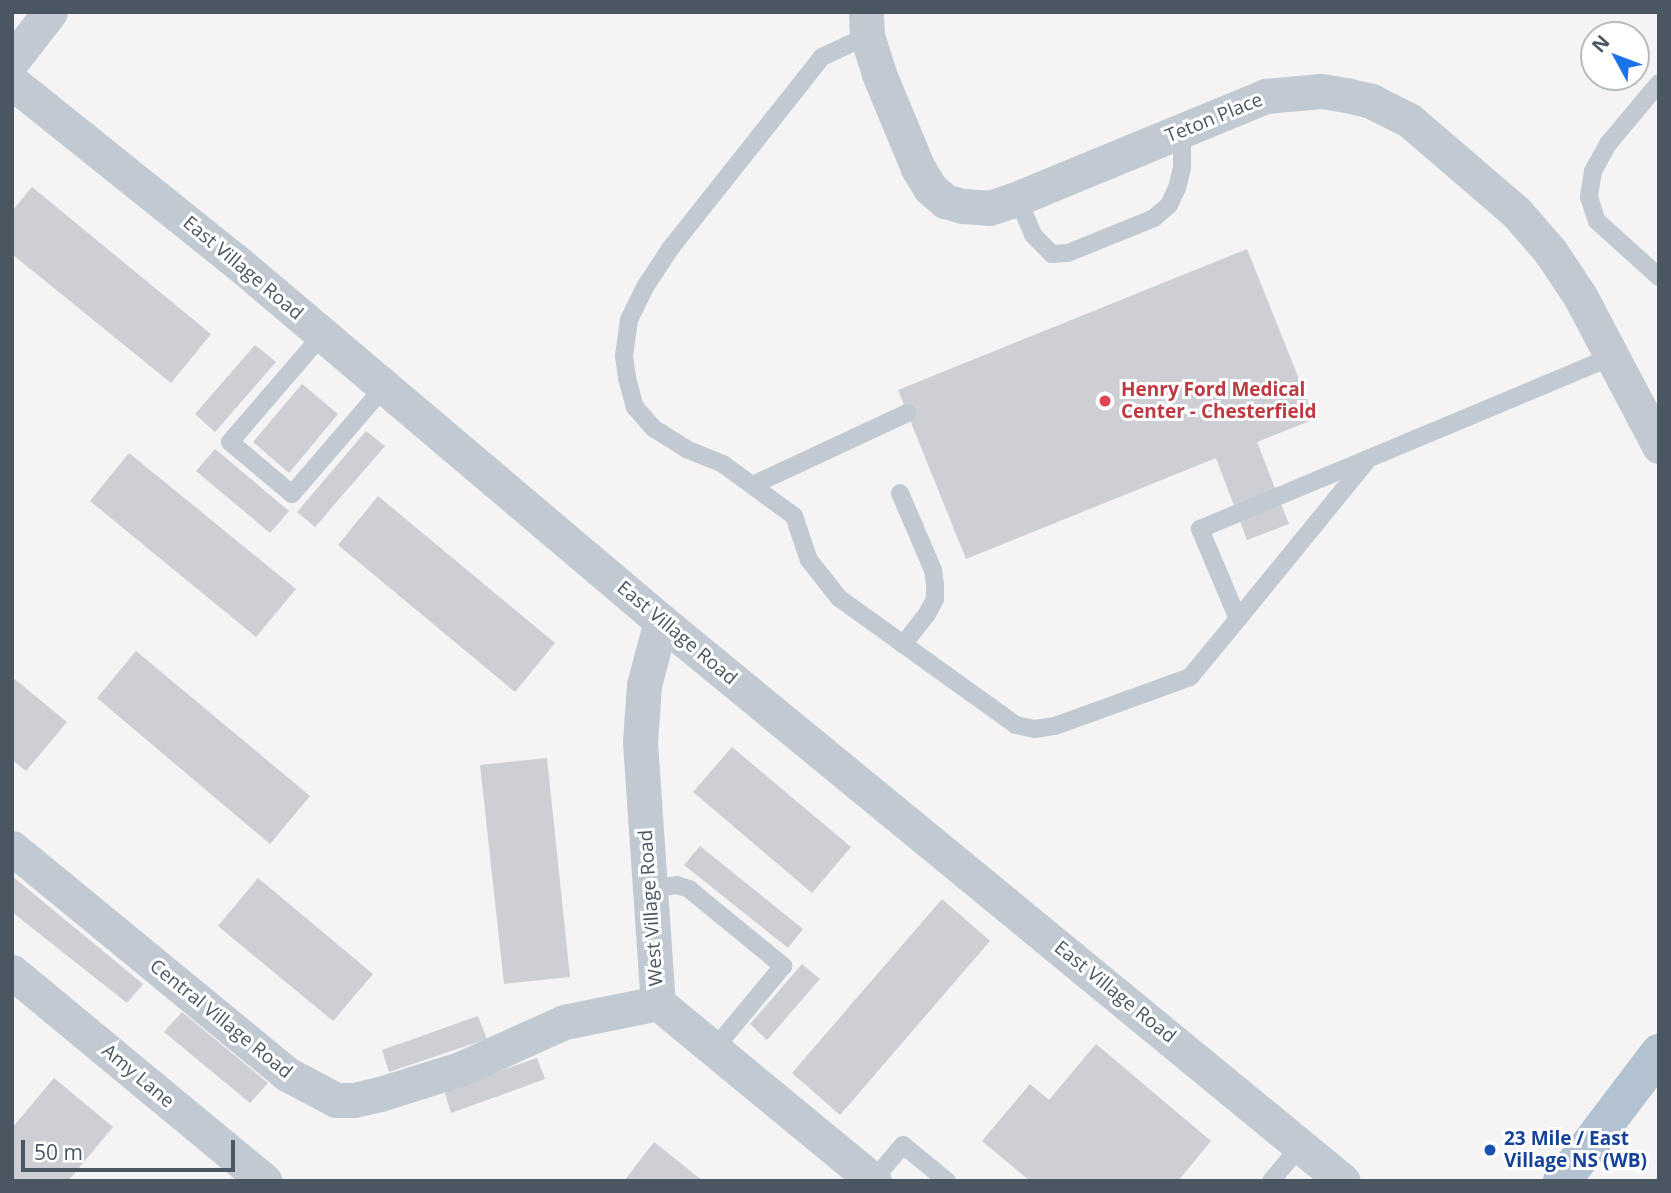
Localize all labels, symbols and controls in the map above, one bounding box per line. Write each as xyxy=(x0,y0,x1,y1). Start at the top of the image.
north arrow xyxy=(1580,21,1650,91)
text: N xyxy=(1586,29,1616,58)
street label: Teton Place xyxy=(1162,88,1266,148)
street label: East Village Road xyxy=(178,211,308,325)
place label: Henry Ford Medical Center - Chesterfield xyxy=(1121,379,1316,423)
marker: Henry Ford Medical Center - Chesterfield xyxy=(1095,391,1115,411)
street label: East Village Road xyxy=(612,576,742,690)
street label: West Village Road xyxy=(634,829,668,987)
street label: East Village Road xyxy=(1050,936,1180,1048)
street label: Central Village Road xyxy=(145,955,297,1083)
street label: Amy Lane xyxy=(97,1039,179,1113)
scale bar xyxy=(24,1126,238,1170)
place label: 23 Mile / East Village NS (WB) xyxy=(1504,1128,1647,1172)
text: 50 m xyxy=(34,1138,83,1166)
marker: 23 Mile / East Village NS (WB) xyxy=(1482,1142,1498,1158)

